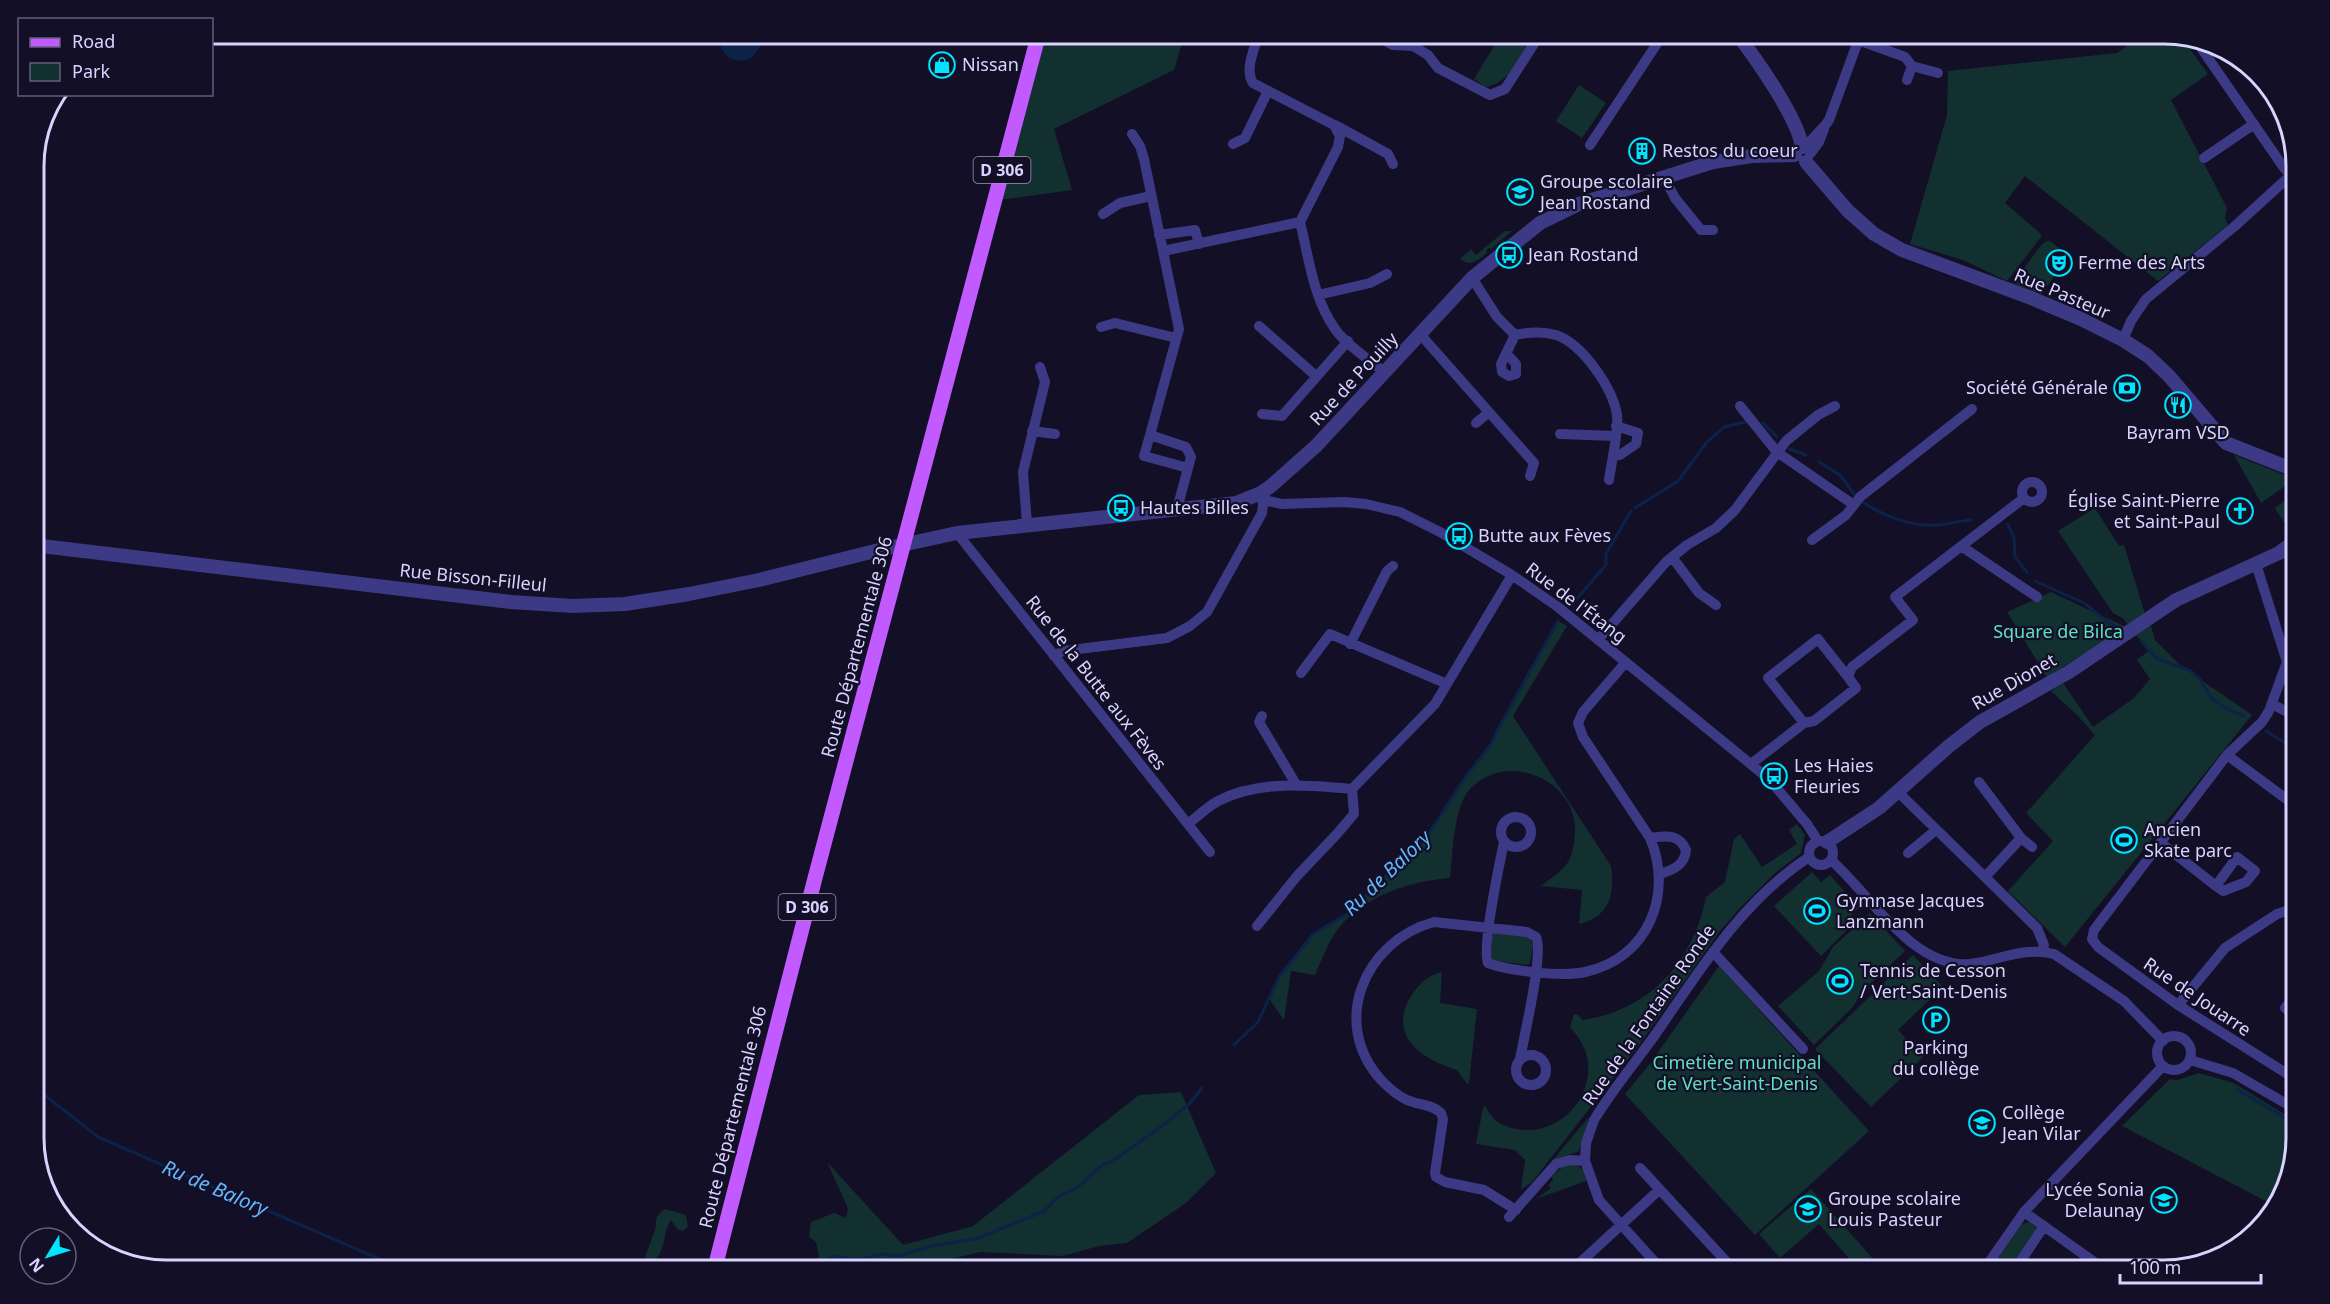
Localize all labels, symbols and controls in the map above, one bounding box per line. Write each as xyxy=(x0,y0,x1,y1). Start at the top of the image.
legend xyxy=(18,18,213,96)
text: Road xyxy=(72,29,115,53)
shop icon: Nissan xyxy=(927,50,957,80)
place label: Nissan xyxy=(962,52,1019,76)
text: Park xyxy=(72,59,110,83)
building icon: Restos du coeur xyxy=(1627,136,1657,166)
place label: Restos du coeur xyxy=(1662,138,1798,162)
road number: D 306 xyxy=(974,157,1030,183)
place label: Groupe scolaire Jean Rostand xyxy=(1538,169,1673,214)
school or university icon: Groupe scolaire Jean Rostand xyxy=(1505,177,1535,207)
bus stop icon: Jean Rostand xyxy=(1494,240,1524,270)
place label: Jean Rostand xyxy=(1526,242,1638,266)
theatre icon: Ferme des Arts xyxy=(2044,248,2074,278)
place label: Ferme des Arts xyxy=(2078,250,2205,274)
street label: Rue Pasteur xyxy=(2011,262,2115,324)
street label: Rue de Pouilly xyxy=(1304,326,1403,430)
bank icon: Société Générale xyxy=(2112,373,2142,403)
place label: Société Générale xyxy=(1966,375,2108,399)
restaurant icon: Bayram VSD xyxy=(2163,390,2193,420)
place label: Bayram VSD xyxy=(2126,420,2230,444)
place label: Église Saint-Pierre et Saint-Paul xyxy=(2068,488,2220,533)
bus stop icon: Hautes Billes xyxy=(1106,493,1136,523)
place label: Hautes Billes xyxy=(1140,495,1249,519)
church icon: Église Saint-Pierre et Saint-Paul xyxy=(2225,496,2255,526)
bus stop icon: Butte aux Fèves xyxy=(1444,521,1474,551)
place label: Butte aux Fèves xyxy=(1478,523,1611,547)
street label: Route Départementale 306 xyxy=(815,533,897,760)
street label: Rue de l'Étang xyxy=(1521,556,1632,648)
street label: Rue Bisson-Filleul xyxy=(398,557,548,597)
street label: Rue de la Butte aux Fèves xyxy=(1021,590,1173,775)
park label: Square de Bilca xyxy=(1993,619,2123,643)
street label: Rue Dionet xyxy=(1967,647,2060,715)
place label: Les Haies Fleuries xyxy=(1794,753,1874,798)
bus stop icon: Les Haies Fleuries xyxy=(1759,761,1789,791)
place label: Ancien Skate parc xyxy=(2144,817,2232,862)
water label: Ru de Balory xyxy=(1337,823,1438,921)
sports icon: Ancien Skate parc xyxy=(2109,825,2139,855)
place label: Gymnase Jacques Lanzmann xyxy=(1836,888,1984,933)
road number: D 306 xyxy=(778,894,836,920)
sports icon: Gymnase Jacques Lanzmann xyxy=(1802,896,1832,926)
street label: Rue de la Fontaine Ronde xyxy=(1577,919,1720,1110)
street label: Rue de Jouarre xyxy=(2139,951,2256,1041)
place label: Tennis de Cesson / Vert-Saint-Denis xyxy=(1860,958,2007,1003)
sports icon: Tennis de Cesson / Vert-Saint-Denis xyxy=(1825,966,1855,996)
street label: Route Départementale 306 xyxy=(693,1003,771,1230)
parking icon: Parking du collège xyxy=(1921,1005,1951,1035)
place label: Parking du collège xyxy=(1892,1035,1980,1080)
park label: Cimetière municipal de Vert-Saint-Denis xyxy=(1652,1050,1822,1095)
place label: Collège Jean Vilar xyxy=(2000,1100,2081,1145)
school or university icon: Collège Jean Vilar xyxy=(1967,1108,1997,1138)
water label: Ru de Balory xyxy=(158,1153,274,1223)
place label: Lycée Sonia Delaunay xyxy=(2045,1177,2145,1222)
school or university icon: Lycée Sonia Delaunay xyxy=(2149,1185,2179,1215)
place label: Groupe scolaire Louis Pasteur xyxy=(1828,1186,1961,1231)
school or university icon: Groupe scolaire Louis Pasteur xyxy=(1793,1194,1823,1224)
north arrow xyxy=(18,1226,78,1286)
scale bar xyxy=(2120,1247,2261,1285)
text: N xyxy=(24,1253,49,1277)
text: 100 m xyxy=(2129,1255,2181,1279)

